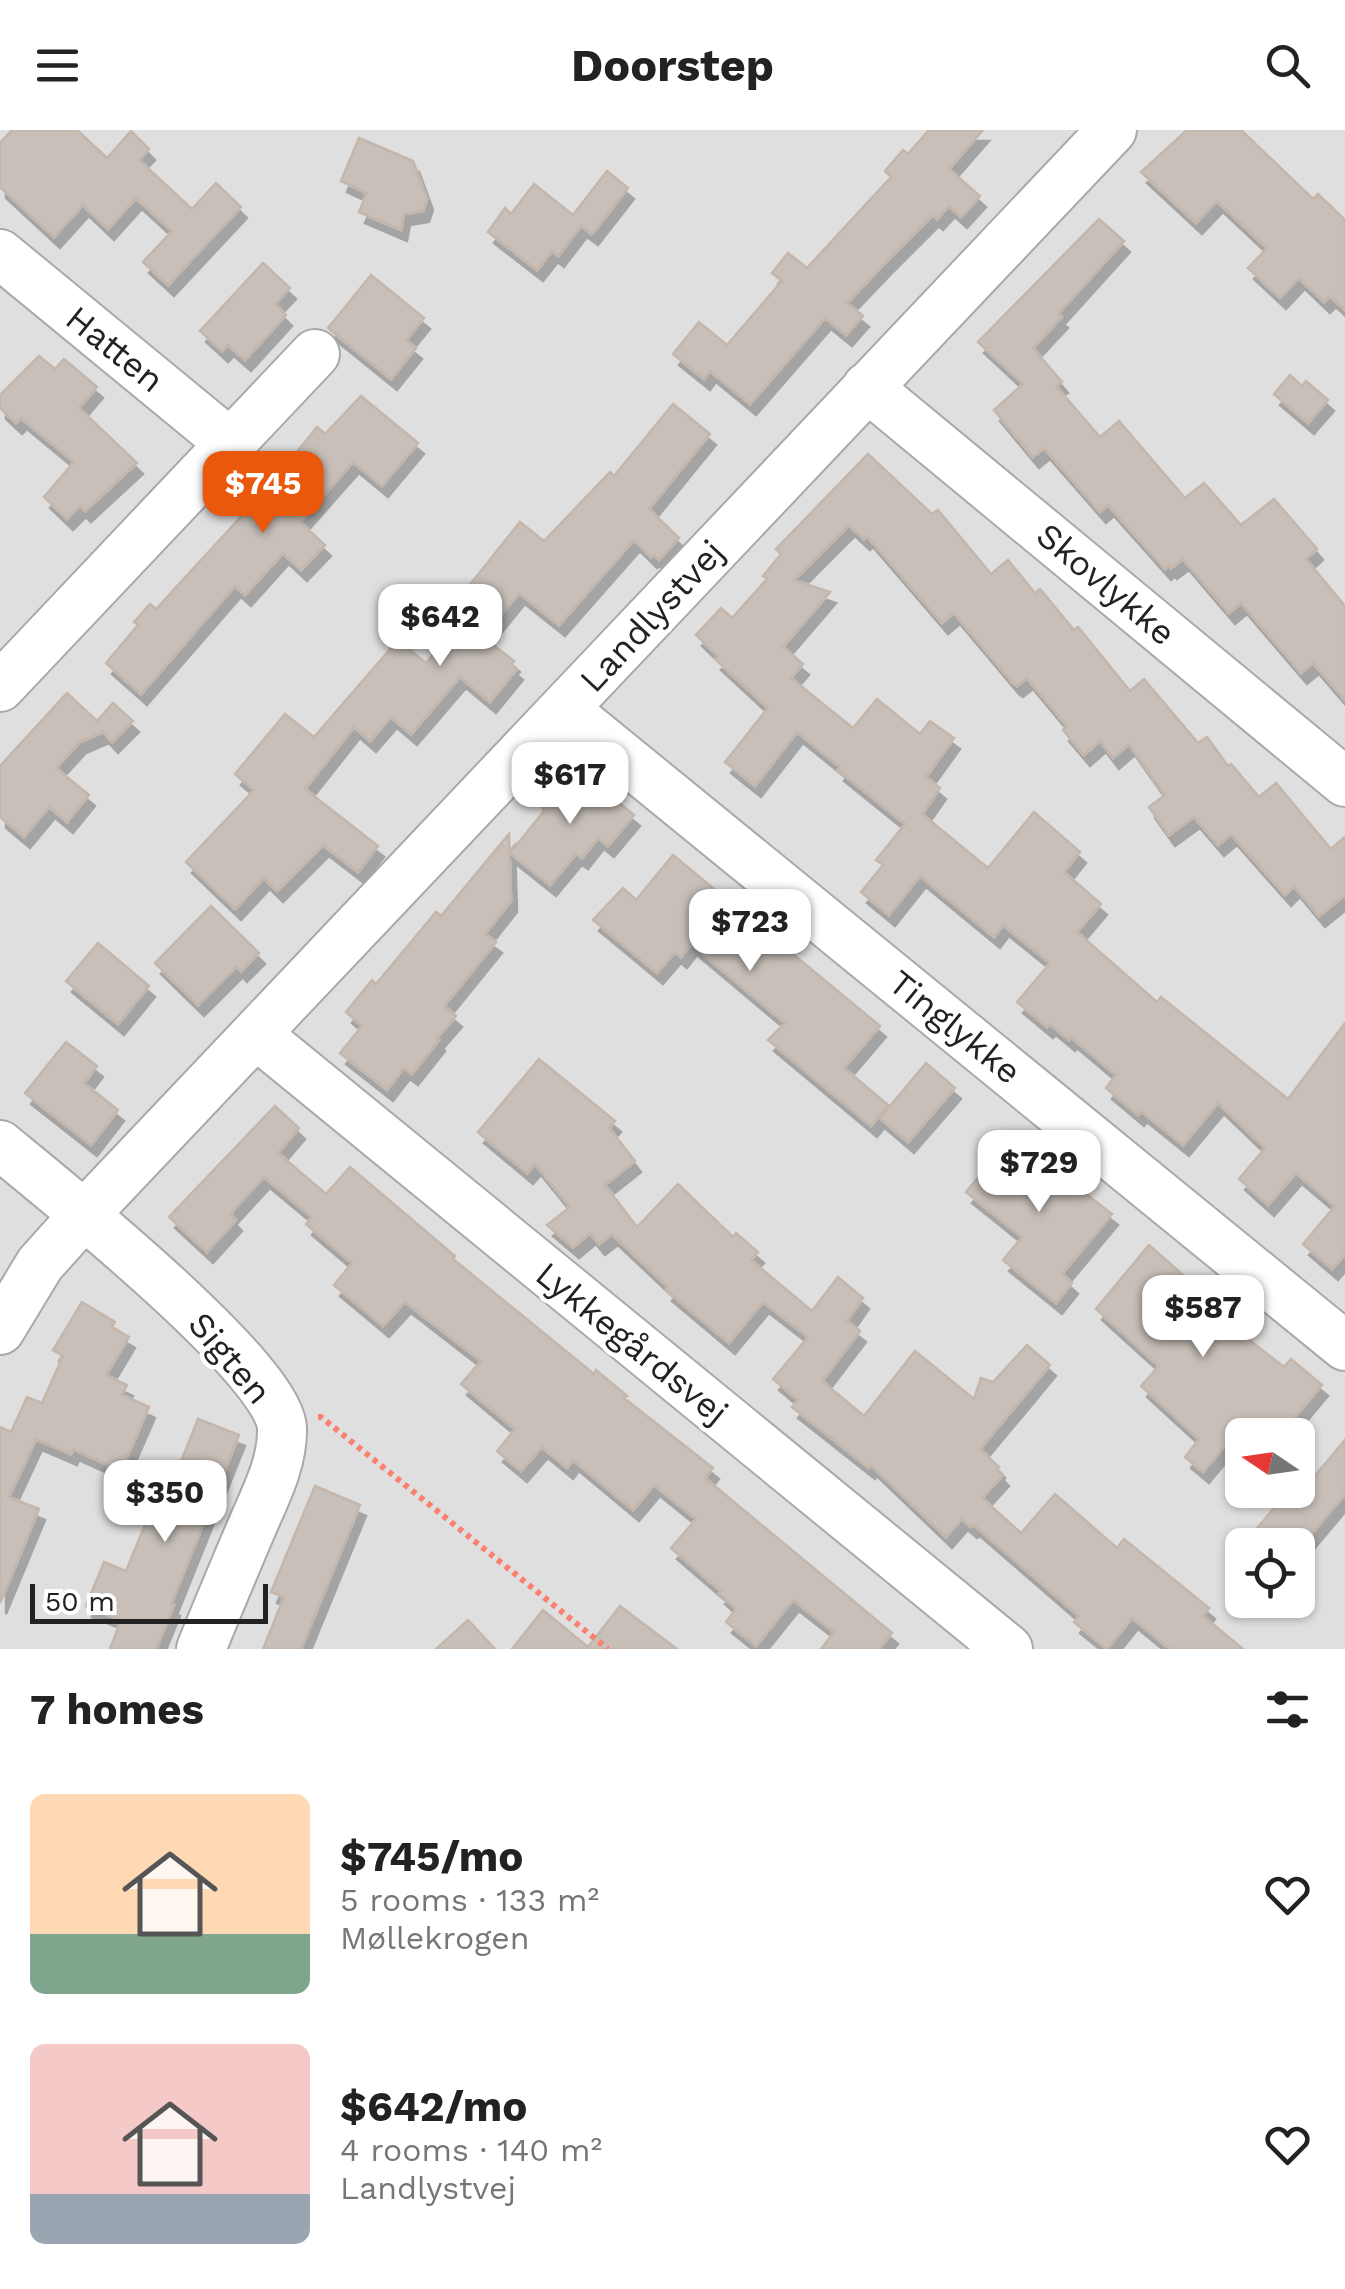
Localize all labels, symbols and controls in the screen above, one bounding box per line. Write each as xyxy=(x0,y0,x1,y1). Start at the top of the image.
icon: menu xyxy=(30,38,85,93)
icon: search xyxy=(1260,38,1315,93)
text: Doorstep xyxy=(571,39,774,92)
street label: Hatten xyxy=(58,297,172,401)
pin: $745 xyxy=(204,451,322,536)
text: $745 xyxy=(225,464,301,502)
street label: Skovlykke xyxy=(1028,514,1184,654)
street label: Landlystvej xyxy=(571,531,733,701)
pin: $642 xyxy=(381,584,499,669)
text: $642 xyxy=(400,597,480,635)
pin: $617 xyxy=(511,742,629,827)
text: $617 xyxy=(534,755,606,793)
pin: $723 xyxy=(691,889,809,974)
text: $723 xyxy=(711,902,789,940)
street label: Tinglykke xyxy=(881,961,1029,1093)
pin: $729 xyxy=(980,1130,1098,1215)
text: $729 xyxy=(1000,1143,1078,1181)
street label: Lykkegårdsvej xyxy=(528,1253,736,1433)
pin: $587 xyxy=(1144,1275,1262,1360)
text: $587 xyxy=(1164,1288,1242,1326)
street label: Sigten xyxy=(180,1304,280,1412)
north arrow xyxy=(1225,1418,1315,1508)
map controls xyxy=(1225,1418,1315,1618)
pin: $350 xyxy=(106,1460,224,1545)
text: $350 xyxy=(126,1473,204,1511)
button: locate xyxy=(1225,1528,1315,1618)
scale bar xyxy=(30,1579,268,1624)
text: 50 m xyxy=(45,1585,115,1618)
icon: filters xyxy=(1260,1682,1315,1737)
text: 7 homes xyxy=(30,1685,204,1734)
text: $745/mo xyxy=(340,1832,523,1881)
icon: home xyxy=(110,1834,230,1954)
icon: heart xyxy=(1260,1867,1315,1922)
text: 5 rooms · 133 m² xyxy=(340,1881,599,1919)
text: Møllekrogen xyxy=(340,1919,530,1957)
text: $642/mo xyxy=(340,2082,527,2131)
icon: home xyxy=(110,2084,230,2204)
icon: heart xyxy=(1260,2117,1315,2172)
text: 4 rooms · 140 m² xyxy=(340,2131,602,2169)
text: Landlystvej xyxy=(340,2169,516,2207)

